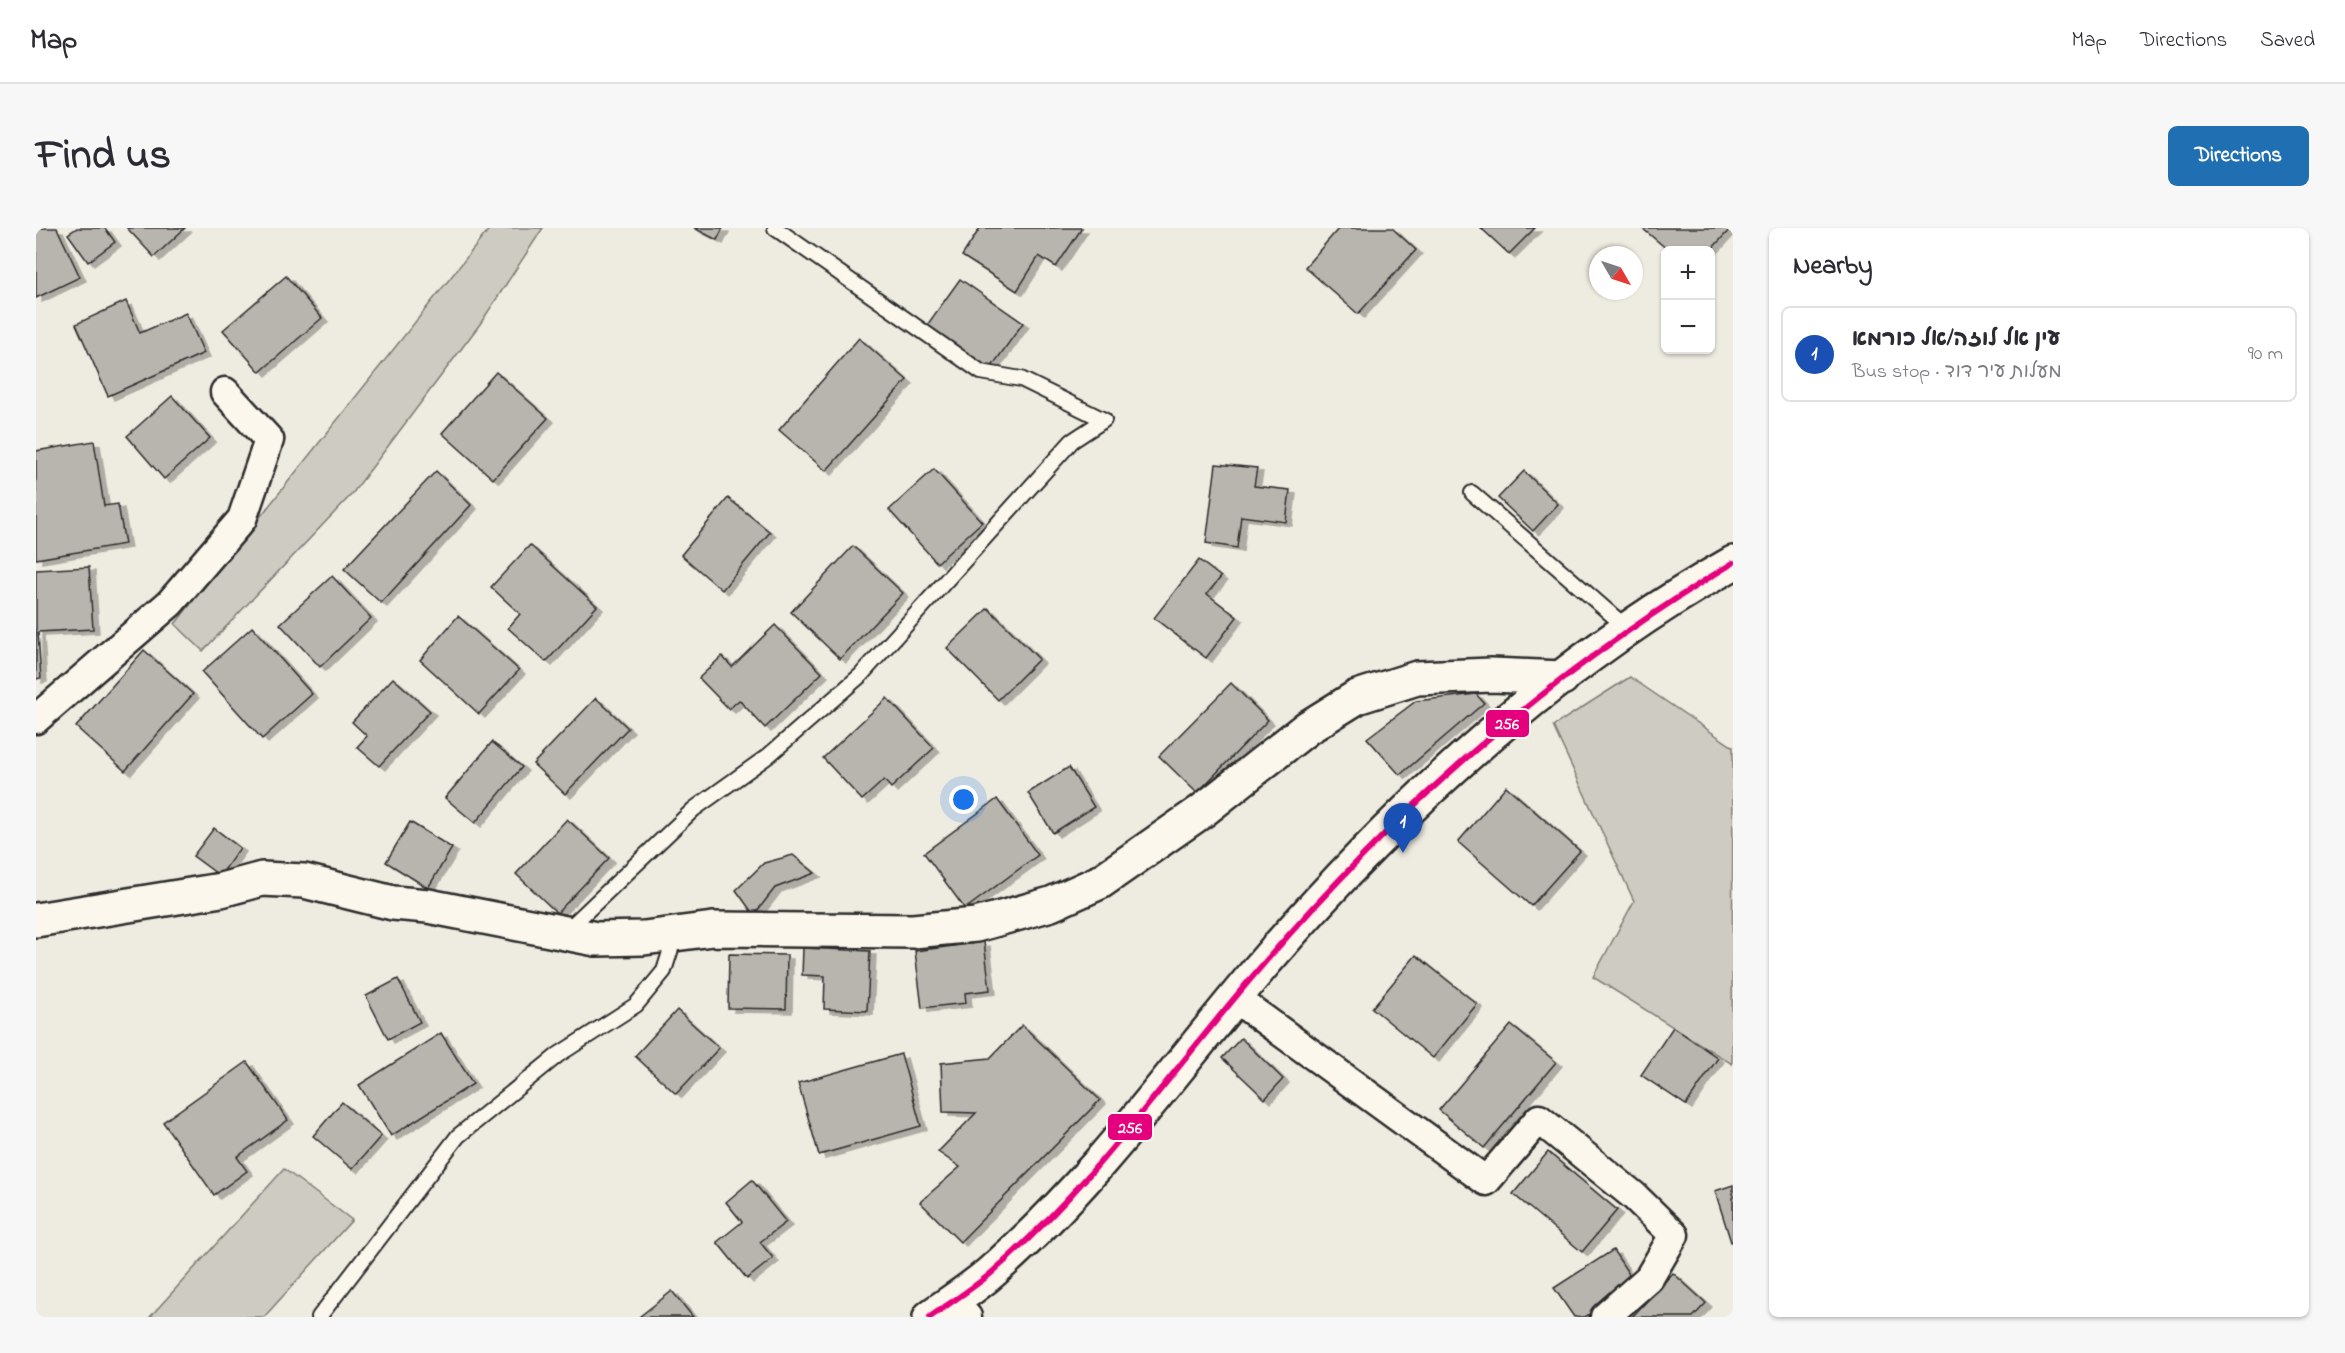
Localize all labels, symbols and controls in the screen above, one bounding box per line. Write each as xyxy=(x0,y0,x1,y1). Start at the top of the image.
text: Map xyxy=(30,21,77,62)
text: Map xyxy=(2071,26,2107,56)
text: Directions xyxy=(2140,26,2227,56)
text: Saved xyxy=(2260,26,2315,56)
text: Find us xyxy=(36,126,171,187)
button: Directions xyxy=(2168,126,2309,186)
north arrow xyxy=(1589,246,1643,300)
map controls xyxy=(1661,246,1715,354)
button: + xyxy=(1661,246,1715,300)
text: Nearby xyxy=(1793,248,1872,286)
button: − xyxy=(1661,300,1715,354)
text: עין אל לוזה/אל כורמא xyxy=(1852,324,2061,356)
text: 1 xyxy=(1811,340,1818,369)
text: 90 m xyxy=(2248,340,2283,369)
text: Bus stop · מעלות עיר דוד xyxy=(1852,358,2062,387)
line badge: 256 xyxy=(1485,709,1530,738)
text: 256 xyxy=(1494,713,1520,737)
your location xyxy=(949,785,978,814)
pin: 1 xyxy=(1384,804,1422,853)
line badge: 256 xyxy=(1107,1113,1153,1141)
text: 256 xyxy=(1117,1117,1143,1141)

